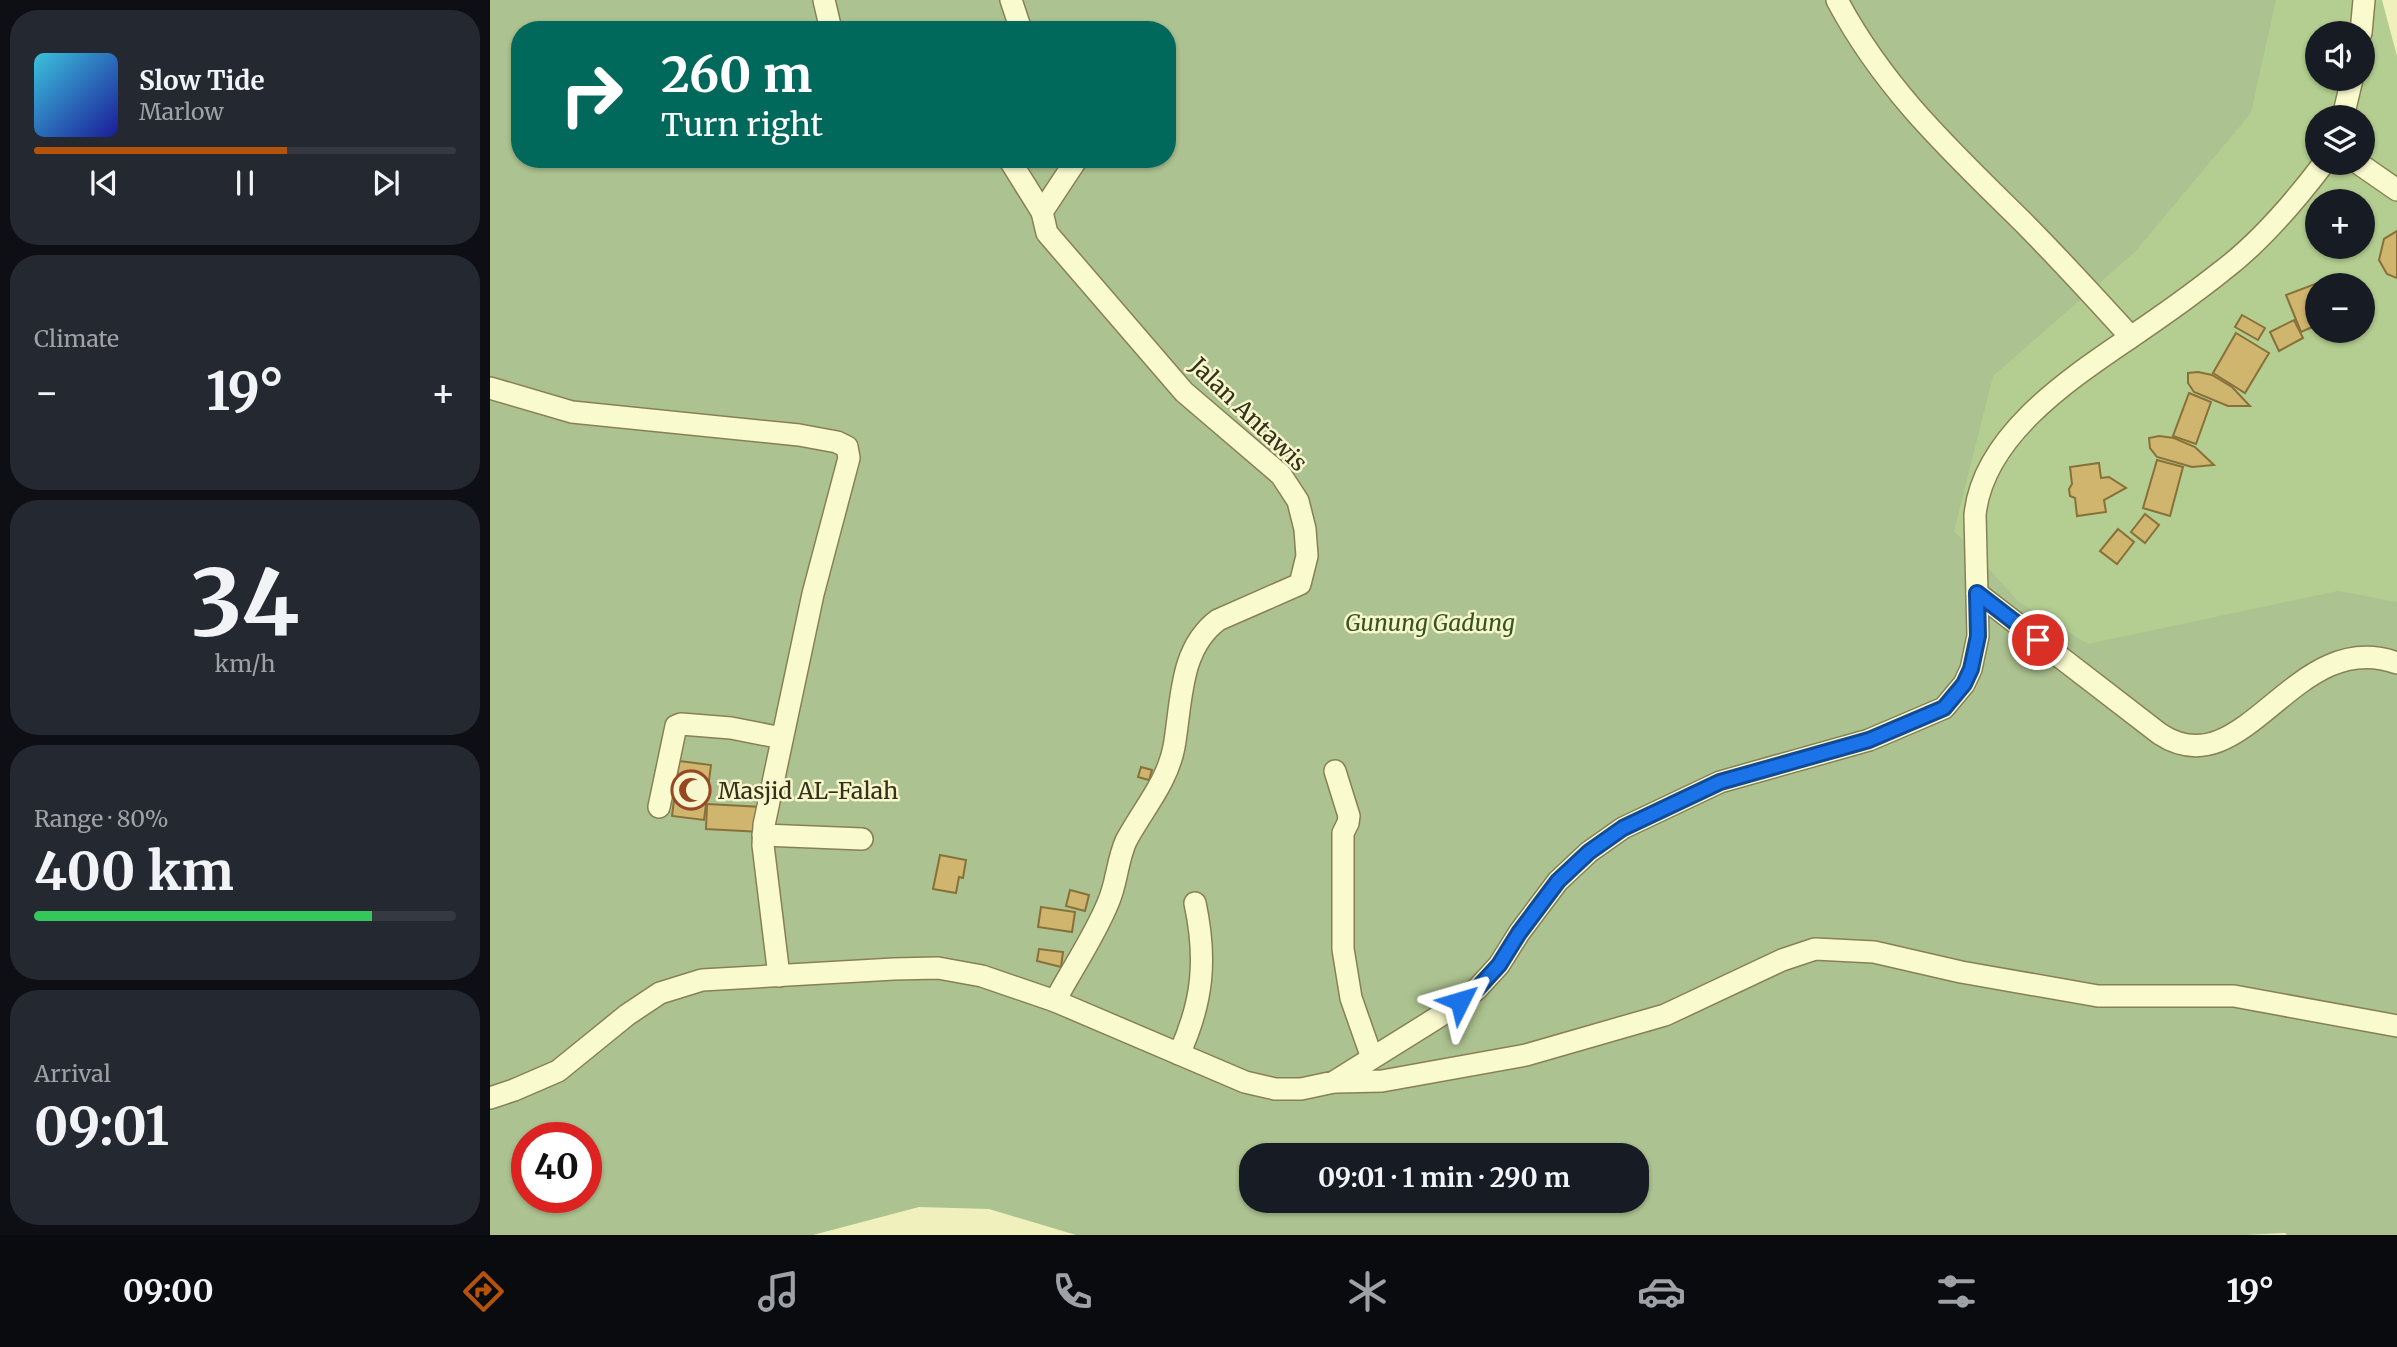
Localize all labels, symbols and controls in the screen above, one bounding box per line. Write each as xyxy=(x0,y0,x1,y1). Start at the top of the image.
map controls xyxy=(2305,21,2375,343)
button: sound xyxy=(2305,21,2375,91)
text: 260 m xyxy=(661,44,812,105)
icon: right xyxy=(546,49,637,140)
text: Slow Tide xyxy=(139,64,265,97)
text: Marlow xyxy=(139,97,224,126)
text: Turn right xyxy=(661,105,823,145)
button: layers xyxy=(2305,105,2375,175)
icon: previous xyxy=(85,164,123,202)
icon: pause xyxy=(226,164,264,202)
icon: next xyxy=(367,164,405,202)
button: + xyxy=(2305,189,2375,259)
button: − xyxy=(2305,273,2375,343)
text: Climate xyxy=(34,324,119,353)
street label: Jalan Antawis xyxy=(1184,350,1314,477)
text: 19° xyxy=(206,359,284,424)
text: − xyxy=(34,369,59,416)
text: + xyxy=(431,369,456,416)
text: 34 xyxy=(191,546,299,661)
park label: Gunung Gadung xyxy=(1345,608,1515,637)
pin xyxy=(2008,610,2068,670)
icon: arrive xyxy=(2019,621,2057,659)
text: km/h xyxy=(215,649,275,678)
mosque icon: Masjid AL-Falah xyxy=(670,769,712,811)
place label: Masjid AL-Falah xyxy=(718,776,898,805)
text: Range · 80% xyxy=(34,804,169,833)
text: 400 km xyxy=(34,839,234,904)
position arrow xyxy=(1423,964,1497,1038)
text: Arrival xyxy=(34,1059,111,1088)
text: 09:01 xyxy=(34,1094,169,1159)
speed limit sign: 40 xyxy=(511,1122,602,1213)
text: 09:01 · 1 min · 290 m xyxy=(1318,1161,1570,1194)
icon: directions xyxy=(459,1267,508,1316)
icon: music xyxy=(754,1267,803,1316)
icon: phone xyxy=(1048,1267,1097,1316)
icon: climate xyxy=(1343,1267,1392,1316)
icon: car xyxy=(1637,1267,1686,1316)
icon: filters xyxy=(1932,1267,1981,1316)
text: 09:00 xyxy=(123,1271,214,1311)
text: 19° xyxy=(2226,1271,2274,1311)

